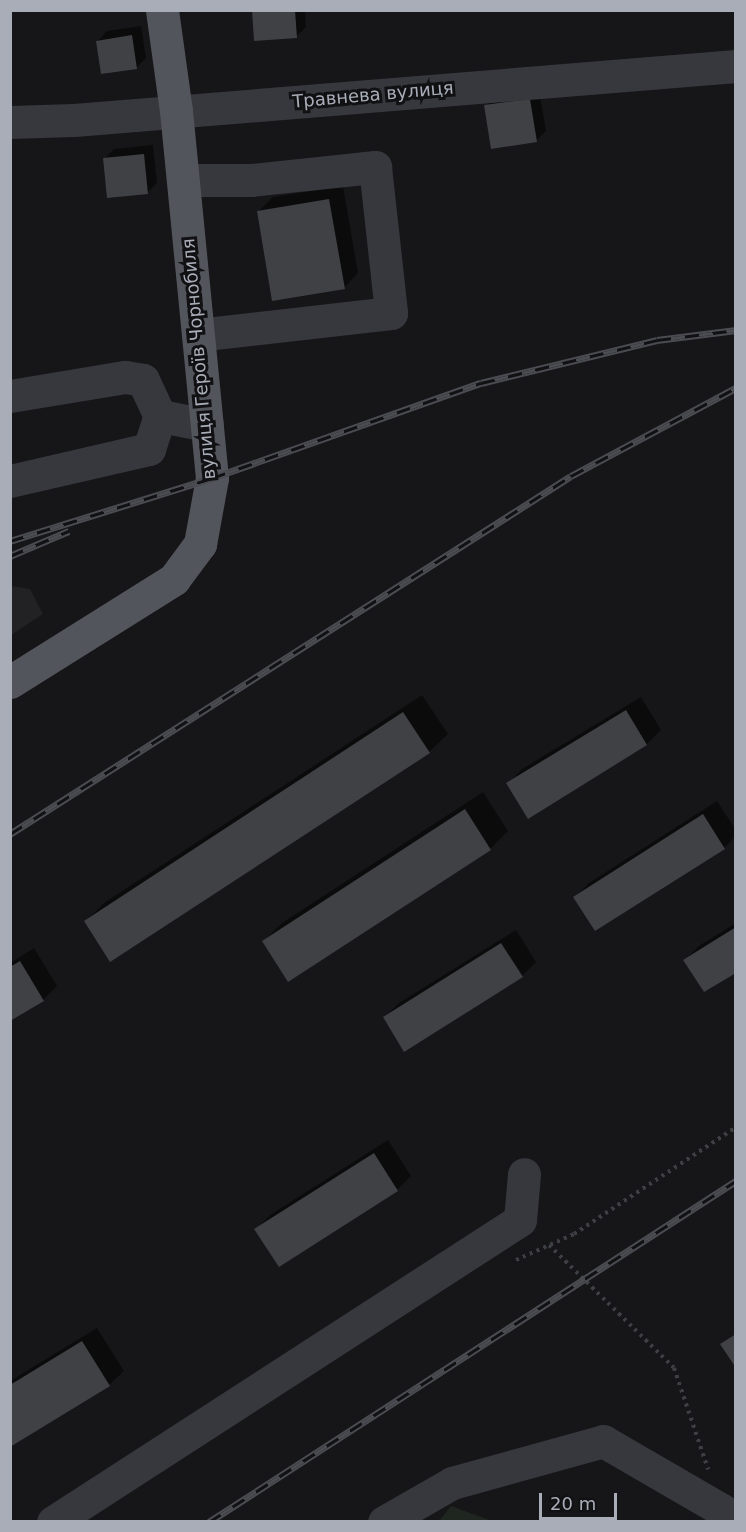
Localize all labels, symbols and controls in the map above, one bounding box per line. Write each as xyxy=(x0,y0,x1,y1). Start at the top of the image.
street label: Травнева вулиця xyxy=(291,77,455,113)
street label: вулиця Героїв Чорнобиля xyxy=(178,238,220,480)
scale bar xyxy=(542,1481,620,1519)
text: 20 m xyxy=(550,1493,596,1514)

